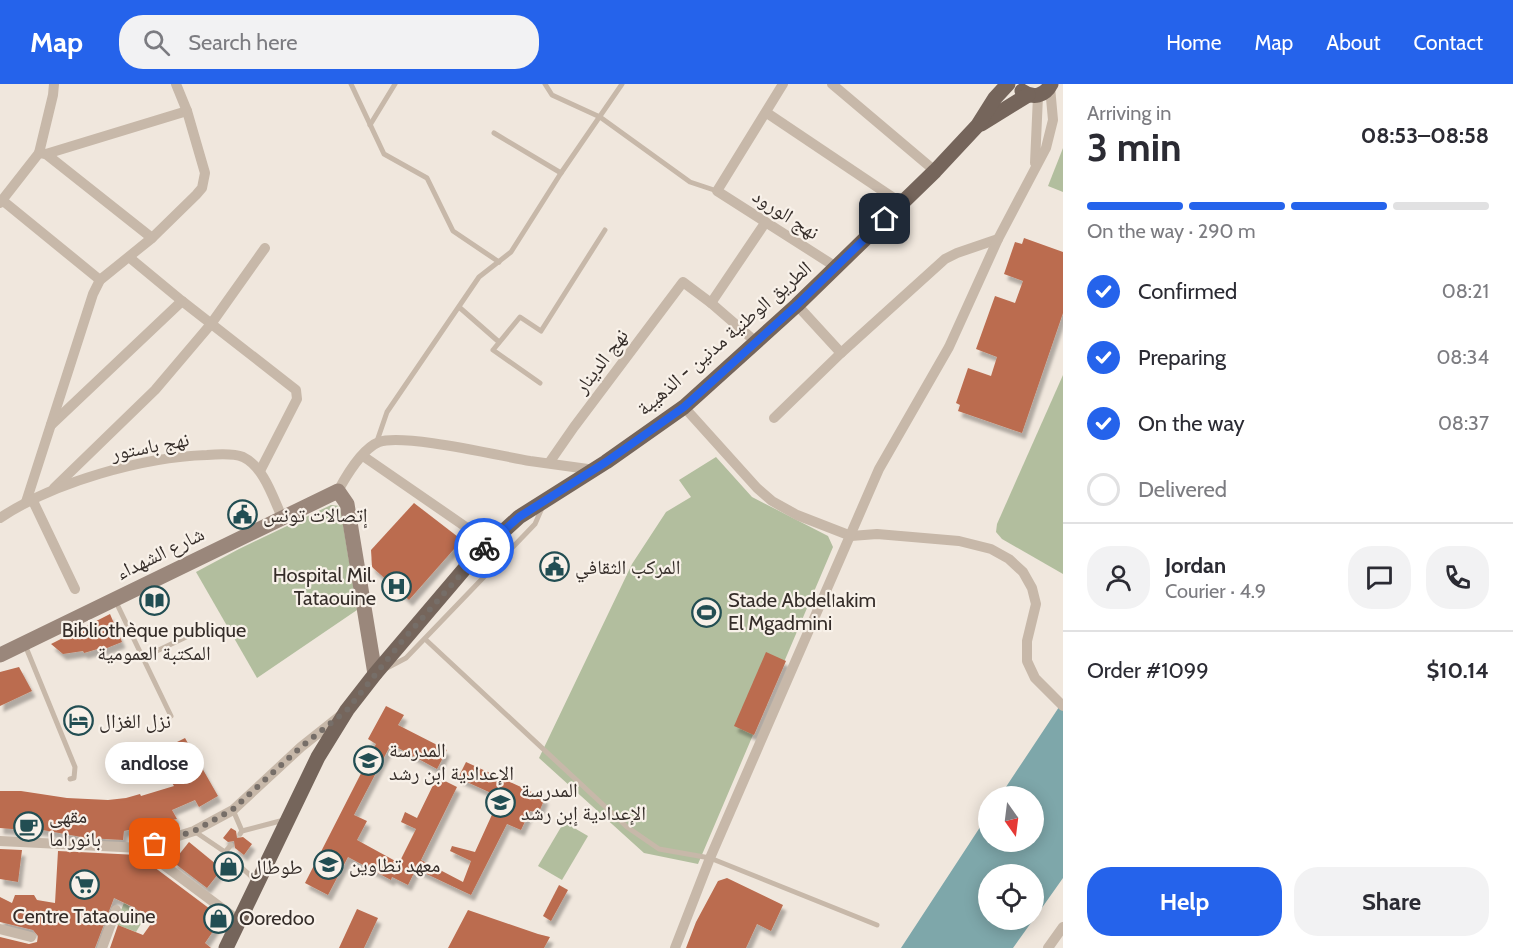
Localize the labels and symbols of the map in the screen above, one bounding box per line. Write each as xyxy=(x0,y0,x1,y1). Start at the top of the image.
street label: نهج الورود xyxy=(748,184,824,245)
pin xyxy=(859,193,910,244)
street label: الطريق الوطنية مدنين - الذهيبة xyxy=(632,256,816,420)
street label: نهج الدينار xyxy=(568,324,634,400)
street label: نهج باستور xyxy=(108,427,191,466)
public building icon: إتصالات تونس xyxy=(226,499,258,531)
place label: إتصالات تونس xyxy=(263,503,368,529)
courier xyxy=(454,518,514,578)
street label: شارع الشهداء xyxy=(112,521,209,586)
public building icon: المركب الثقافي xyxy=(538,551,570,583)
place label: المركب الثقافي xyxy=(575,555,681,583)
place label: Hospital Mil. Tataouine xyxy=(273,563,376,610)
hospital icon: Hospital Mil. Tataouine xyxy=(381,571,413,603)
library icon: Bibliothèque publique المكتبة العمومية xyxy=(138,584,170,616)
place label: Stade Abdelاakim El Mgadmini xyxy=(728,588,876,635)
sports icon: Stade Abdelاakim El Mgadmini xyxy=(691,596,723,628)
place label: Bibliothèque publique المكتبة العمومية xyxy=(62,618,246,665)
hotel icon: نزل الغزال xyxy=(62,705,94,737)
place label: نزل الغزال xyxy=(99,709,171,733)
place label: المدرسة الإعدادية ابن رشد xyxy=(389,738,514,786)
callout: andlose xyxy=(106,742,204,784)
school or university icon: المدرسة الإعدادية ابن رشد xyxy=(352,745,384,777)
place label: المدرسة الإعدادية إبن رشد xyxy=(521,778,646,827)
school or university icon: المدرسة الإعدادية إبن رشد xyxy=(484,786,516,818)
north arrow xyxy=(978,786,1044,852)
place label: مقهى بانوراما xyxy=(49,804,101,851)
cafe icon: مقهى بانوراما xyxy=(12,811,44,843)
pin xyxy=(129,818,180,869)
school or university icon: معهد تطاوين xyxy=(312,849,344,881)
shop icon: طوطال xyxy=(213,851,245,883)
place label: معهد تطاوين xyxy=(349,853,440,877)
place label: طوطال xyxy=(250,855,303,879)
supermarket icon: Centre Tataouine xyxy=(68,869,100,901)
shop icon: Ooredoo xyxy=(202,902,234,934)
place label: Centre Tataouine xyxy=(12,904,156,928)
place label: Ooredoo xyxy=(239,906,315,930)

